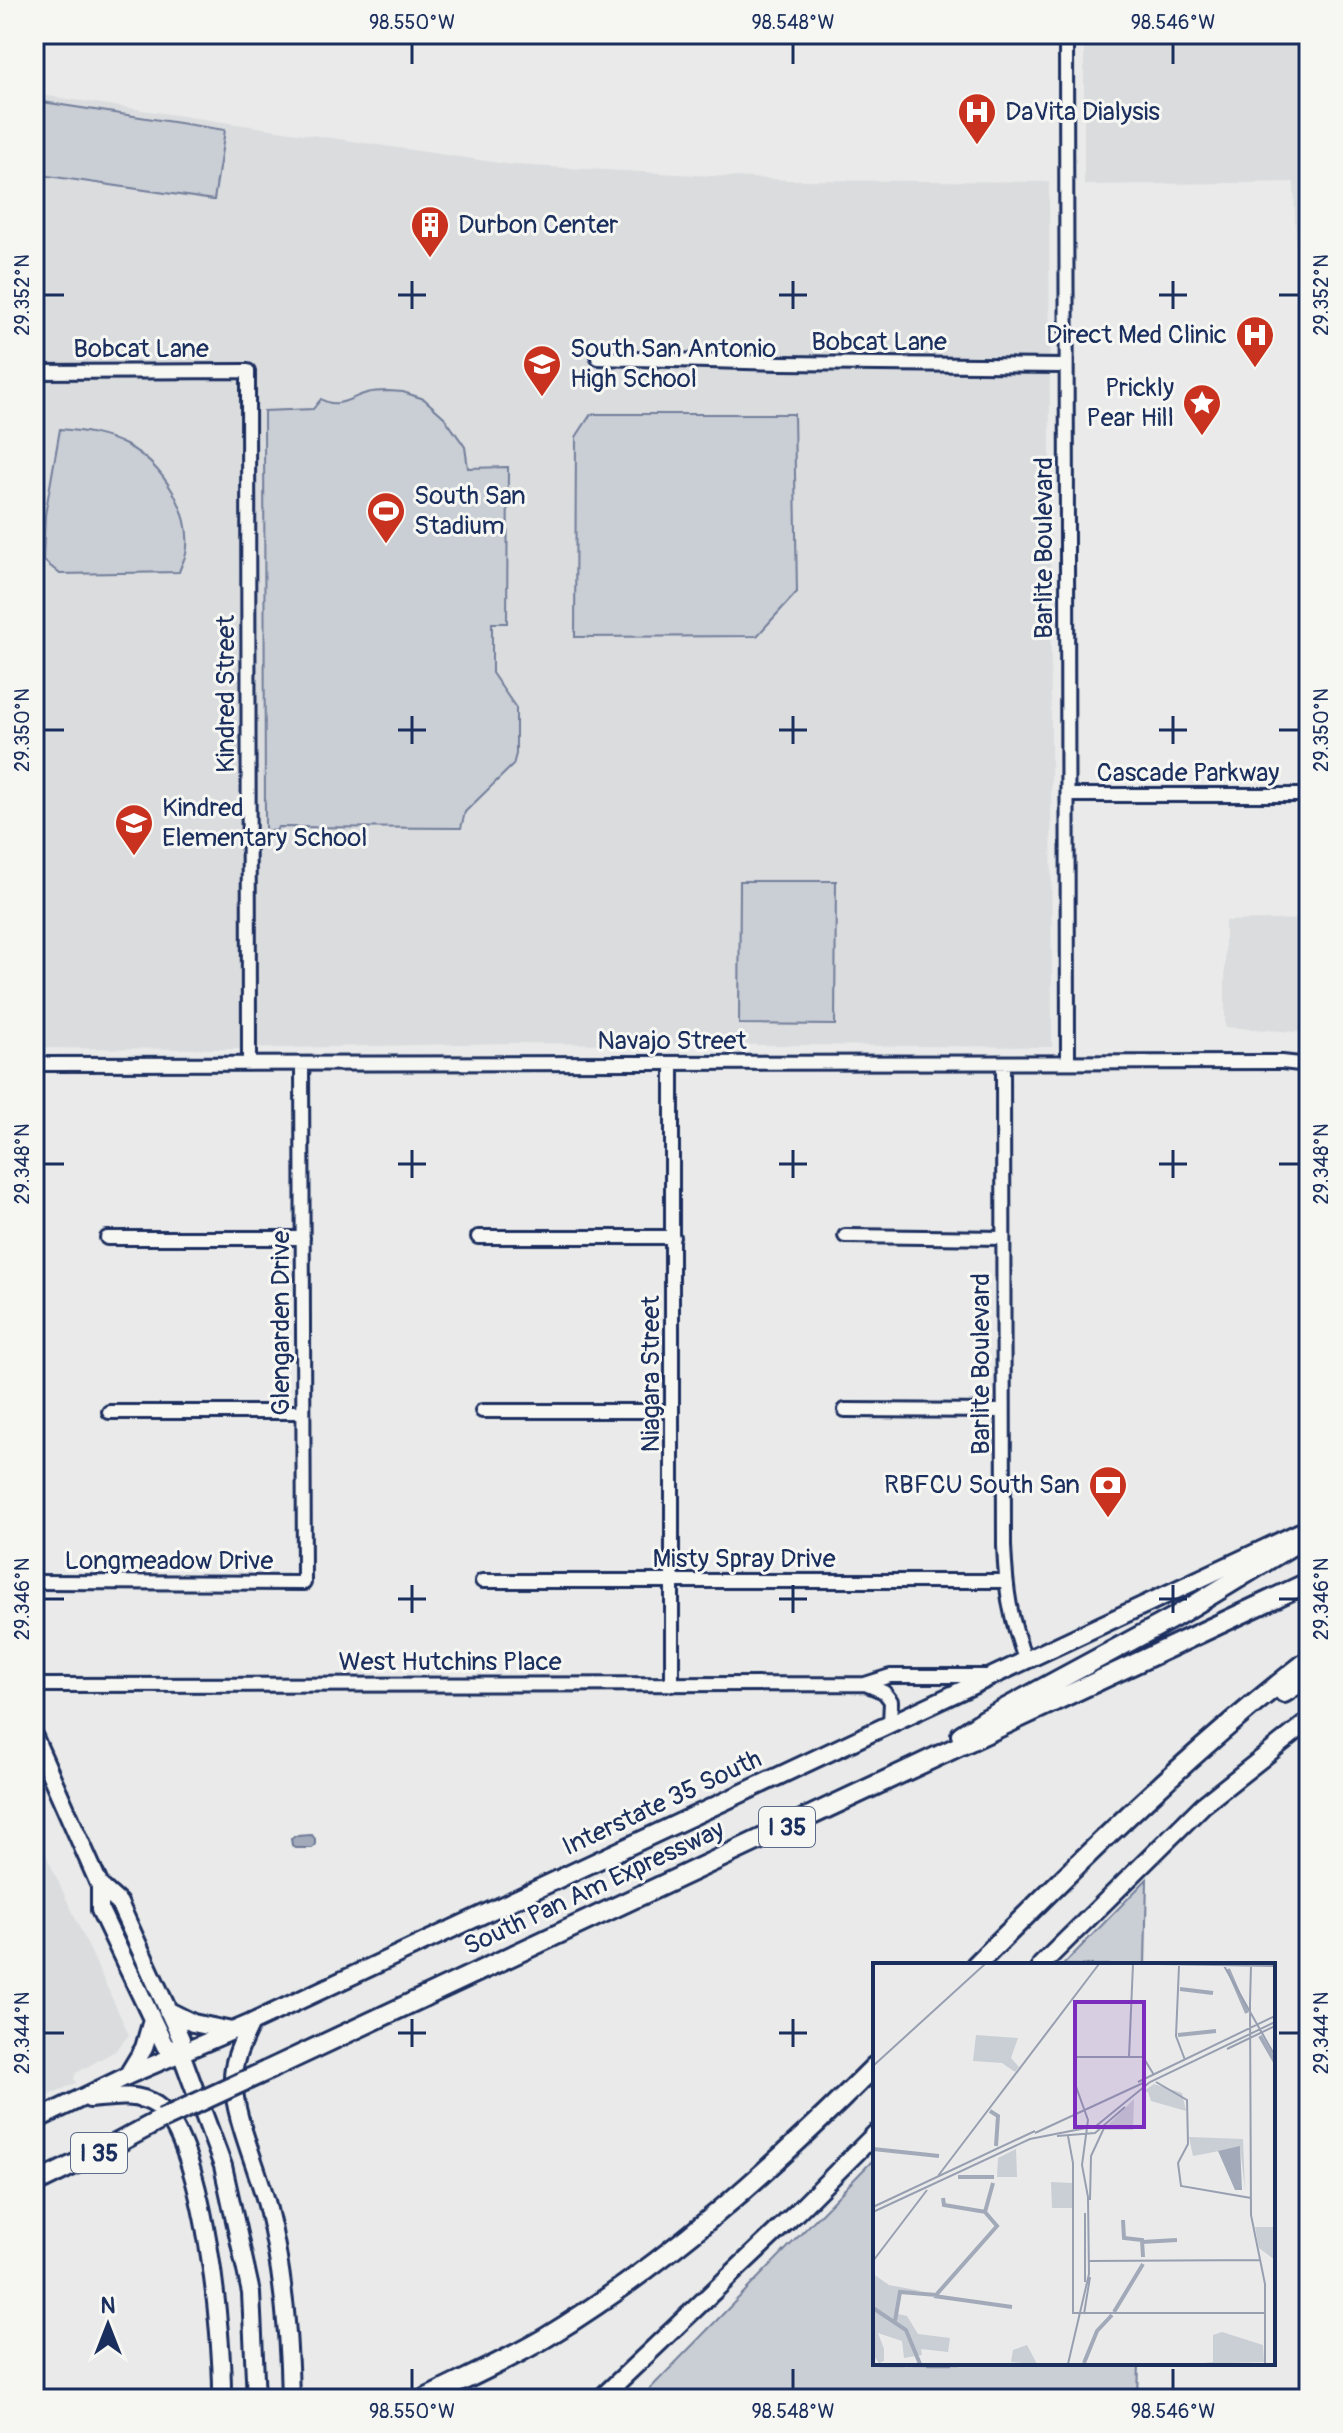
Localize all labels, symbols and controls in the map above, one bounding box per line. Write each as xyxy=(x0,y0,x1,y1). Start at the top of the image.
text: 98.550°W xyxy=(369,10,455,35)
text: 98.548°W xyxy=(751,10,835,35)
text: 98.546°W xyxy=(1131,10,1215,35)
hospital icon: DaVita Dialysis xyxy=(956,91,998,146)
place label: DaVita Dialysis xyxy=(1005,96,1160,128)
building icon: Durbon Center xyxy=(409,204,451,259)
place label: Durbon Center xyxy=(458,209,619,241)
text: 29.352°N xyxy=(10,254,35,336)
text: 29.352°N xyxy=(1309,254,1334,336)
hospital icon: Direct Med Clinic xyxy=(1234,314,1276,369)
place label: Direct Med Clinic xyxy=(1046,319,1227,351)
street label: Bobcat Lane xyxy=(811,326,947,358)
street label: Bobcat Lane xyxy=(73,333,209,365)
place label: South San Antonio High School xyxy=(570,333,776,395)
school or university icon: South San Antonio High School xyxy=(521,343,563,398)
place label: Prickly Pear Hill xyxy=(1086,372,1174,434)
place icon: Prickly Pear Hill xyxy=(1181,382,1223,437)
street label: Barlite Boulevard xyxy=(1028,457,1060,639)
place label: South San Stadium xyxy=(414,480,526,542)
sports icon: South San Stadium xyxy=(365,490,407,545)
street label: Kindred Street xyxy=(210,614,242,773)
text: 29.350°N xyxy=(10,688,35,772)
text: 29.350°N xyxy=(1309,688,1334,772)
street label: Cascade Parkway xyxy=(1097,757,1279,789)
place label: Kindred Elementary School xyxy=(162,792,367,854)
school or university icon: Kindred Elementary School xyxy=(113,802,155,857)
street label: Navajo Street xyxy=(597,1025,747,1057)
text: 29.348°N xyxy=(10,1124,35,1204)
text: 29.348°N xyxy=(1309,1124,1334,1204)
street label: Glengarden Drive xyxy=(265,1230,297,1416)
street label: Barlite Boulevard xyxy=(965,1273,997,1455)
street label: Niagara Street xyxy=(635,1295,667,1453)
bank icon: RBFCU South San xyxy=(1087,1464,1129,1519)
place label: RBFCU South San xyxy=(884,1469,1080,1501)
street label: Misty Spray Drive xyxy=(652,1543,836,1575)
street label: Longmeadow Drive xyxy=(65,1545,274,1577)
text: 29.346°N xyxy=(10,1558,35,1640)
text: 29.346°N xyxy=(1309,1558,1334,1640)
street label: West Hutchins Place xyxy=(339,1646,562,1678)
street label: Interstate 35 South xyxy=(557,1743,767,1863)
road number: I 35 xyxy=(759,1807,815,1847)
street label: South Pan Am Expressway xyxy=(459,1814,729,1962)
inset map xyxy=(873,1963,1275,2365)
text: 29.344°N xyxy=(10,1992,35,2074)
text: 29.344°N xyxy=(1309,1992,1334,2074)
road number: I 35 xyxy=(71,2133,127,2173)
north arrow xyxy=(68,2285,148,2365)
text: N xyxy=(101,2292,116,2320)
text: 98.550°W xyxy=(369,2399,455,2424)
text: 98.548°W xyxy=(751,2399,835,2424)
text: 98.546°W xyxy=(1131,2399,1215,2424)

